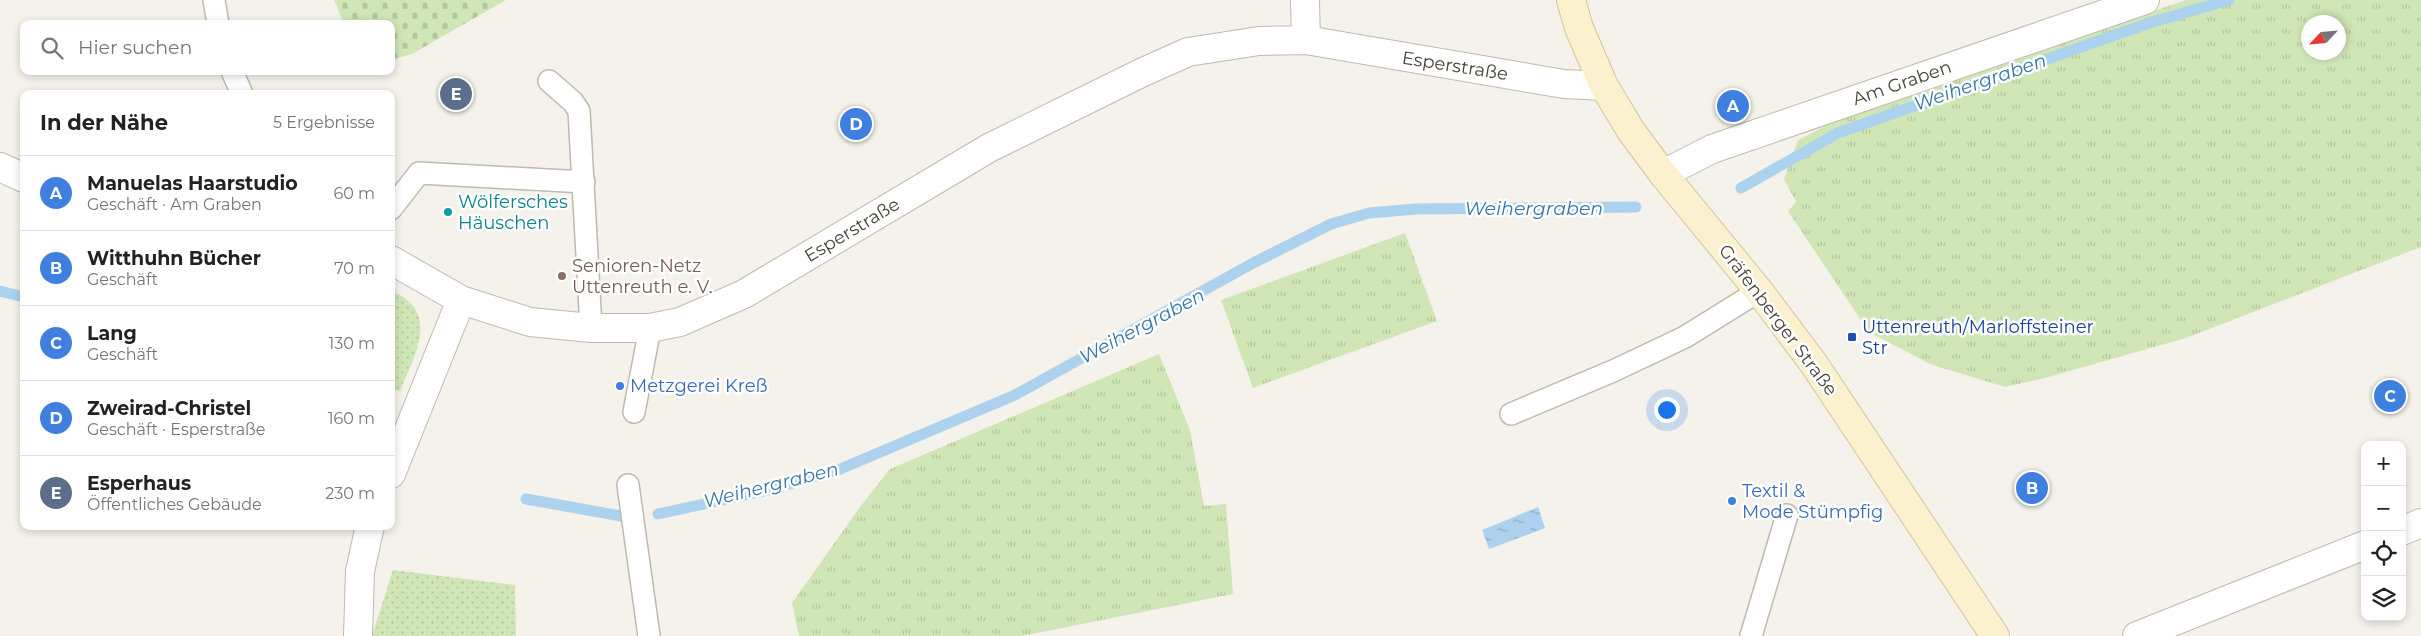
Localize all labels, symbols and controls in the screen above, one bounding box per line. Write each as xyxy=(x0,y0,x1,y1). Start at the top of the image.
north arrow xyxy=(2301,15,2346,60)
search box xyxy=(20,20,395,75)
icon: search xyxy=(38,34,66,62)
text: Hier suchen xyxy=(78,36,192,59)
street label: Esperstraße xyxy=(1400,47,1510,85)
water label: Weihergraben xyxy=(1911,49,2049,115)
street label: Am Graben xyxy=(1850,56,1954,110)
pin: E xyxy=(440,75,472,113)
pin: A xyxy=(1717,87,1749,125)
pin: D xyxy=(840,105,872,143)
text: In der Nähe xyxy=(40,110,168,135)
text: 5 Ergebnisse xyxy=(273,113,375,132)
text: Manuelas Haarstudio xyxy=(87,172,298,195)
text: A xyxy=(50,184,62,203)
text: 60 m xyxy=(333,184,375,203)
place label: Wölfersches Häuschen xyxy=(458,191,568,234)
street label: Esperstraße xyxy=(800,193,904,267)
text: Geschäft · Am Graben xyxy=(87,195,262,214)
water label: Weihergraben xyxy=(1465,197,1603,220)
marker: Wölfersches Häuschen xyxy=(442,206,454,218)
street label: Gräfenberger Straße xyxy=(1714,240,1842,400)
text: Witthuhn Bücher xyxy=(87,247,261,270)
place label: Senioren-Netz Uttenreuth e. V. xyxy=(572,255,713,298)
text: B xyxy=(50,259,62,278)
text: 70 m xyxy=(334,259,375,278)
text: Geschäft xyxy=(87,270,158,289)
marker: Senioren-Netz Uttenreuth e. V. xyxy=(556,270,568,282)
water label: Weihergraben xyxy=(1075,283,1209,369)
place label: Uttenreuth/Marloffsteiner Str xyxy=(1862,316,2094,359)
text: Lang xyxy=(87,322,137,345)
marker: Uttenreuth/Marloffsteiner Str xyxy=(1846,331,1858,343)
text: C xyxy=(50,334,62,353)
text: 130 m xyxy=(328,334,375,353)
text: Geschäft xyxy=(87,345,158,364)
place label: Metzgerei Kreß xyxy=(630,375,768,397)
pin: C xyxy=(2374,377,2406,415)
marker: Metzgerei Kreß xyxy=(614,380,626,392)
text: Zweirad-Christel xyxy=(87,397,251,420)
your location xyxy=(1654,397,1680,423)
text: D xyxy=(49,409,63,428)
text: 160 m xyxy=(328,409,375,428)
text: Geschäft · Esperstraße xyxy=(87,420,265,439)
map controls xyxy=(2361,441,2406,621)
button: + xyxy=(2361,441,2406,486)
water label: Weihergraben xyxy=(701,457,841,513)
pin: B xyxy=(2016,469,2048,507)
text: Esperhaus xyxy=(87,472,191,495)
place label: Textil & Mode Stümpfig xyxy=(1742,480,1883,523)
text: E xyxy=(51,484,61,503)
text: 230 m xyxy=(325,484,375,503)
button: − xyxy=(2361,486,2406,531)
text: Öffentliches Gebäude xyxy=(87,495,262,514)
marker: Textil & Mode Stümpfig xyxy=(1726,495,1738,507)
button: locate xyxy=(2361,531,2406,576)
button: layers xyxy=(2361,576,2406,621)

